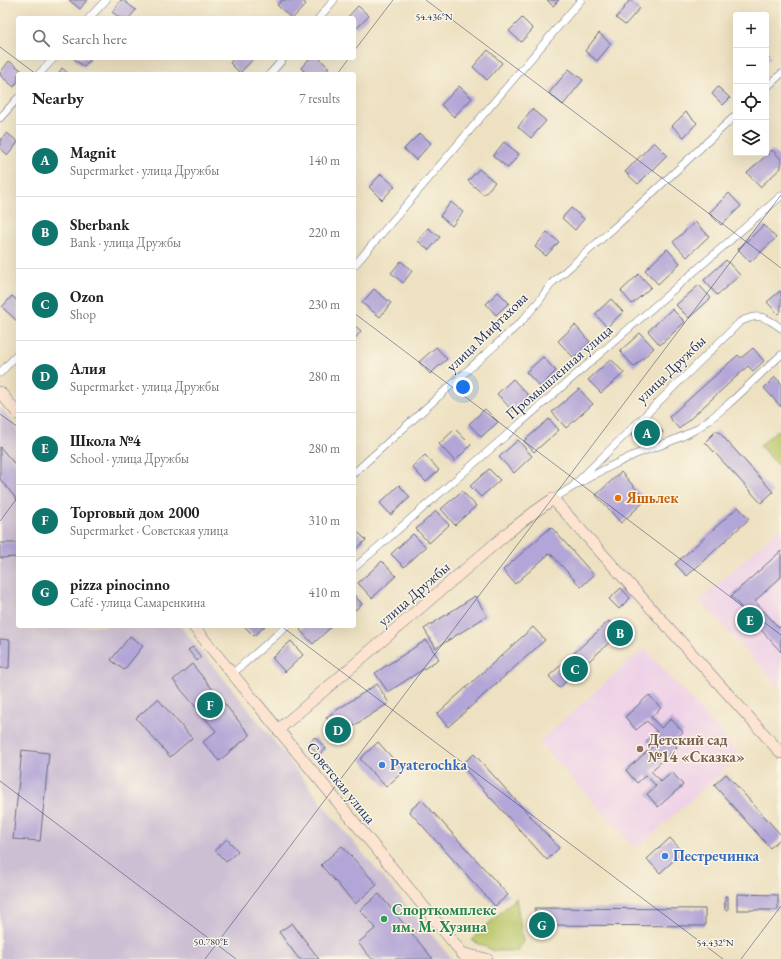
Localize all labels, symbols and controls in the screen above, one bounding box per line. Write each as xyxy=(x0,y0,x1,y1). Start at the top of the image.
text: 54.436°N xyxy=(415,10,453,23)
map controls xyxy=(733,12,769,156)
button: + xyxy=(733,12,769,48)
search box xyxy=(16,16,356,60)
icon: search xyxy=(30,27,52,49)
text: Search here xyxy=(62,29,127,48)
button: − xyxy=(733,48,769,84)
button: locate xyxy=(733,84,769,120)
text: Nearby xyxy=(32,87,84,109)
text: 7 results xyxy=(299,90,340,107)
button: layers xyxy=(733,120,769,156)
text: Magnit xyxy=(70,143,116,162)
text: A xyxy=(40,152,50,169)
text: 140 m xyxy=(309,152,340,169)
text: Supermarket · улица Дружбы xyxy=(70,162,219,179)
text: Sberbank xyxy=(70,215,129,234)
text: B xyxy=(41,224,49,241)
text: 220 m xyxy=(309,224,340,241)
text: Bank · улица Дружбы xyxy=(70,234,181,251)
text: Ozon xyxy=(70,287,104,306)
street label: улица Мифтахова xyxy=(442,288,531,375)
text: C xyxy=(40,296,50,313)
text: 230 m xyxy=(309,296,340,313)
text: Shop xyxy=(70,306,96,323)
street label: Промышленная улица xyxy=(501,320,616,423)
street label: улица Дружбы xyxy=(632,331,709,407)
text: Алия xyxy=(70,359,106,378)
text: D xyxy=(40,368,50,385)
text: 280 m xyxy=(309,368,340,385)
your location xyxy=(453,377,473,397)
text: Supermarket · улица Дружбы xyxy=(70,378,219,395)
pin: A xyxy=(634,418,660,448)
text: Школа №4 xyxy=(70,431,141,450)
text: E xyxy=(41,440,49,457)
text: 280 m xyxy=(309,440,340,457)
text: School · улица Дружбы xyxy=(70,450,189,467)
place label: Яшьлек xyxy=(625,488,679,507)
marker: Яшьлек xyxy=(613,493,623,503)
text: Торговый дом 2000 xyxy=(70,503,200,522)
text: F xyxy=(41,512,49,529)
text: 310 m xyxy=(309,512,340,529)
text: Supermarket · Советская улица xyxy=(70,522,228,539)
street label: улица Дружбы xyxy=(374,557,454,630)
text: pizza pinocinno xyxy=(70,575,170,594)
text: G xyxy=(40,584,50,601)
text: 410 m xyxy=(309,584,340,601)
text: Café · улица Самаренкина xyxy=(70,594,205,611)
pin: E xyxy=(737,605,763,635)
pin: B xyxy=(607,618,633,648)
pin: C xyxy=(562,654,588,684)
pin: F xyxy=(197,690,223,720)
pin: D xyxy=(325,715,351,745)
place label: Детский сад №14 «Сказка» xyxy=(648,730,745,766)
street label: Советская улица xyxy=(303,738,380,828)
marker: Детский сад №14 «Сказка» xyxy=(635,744,645,754)
place label: Pyaterochka xyxy=(390,755,468,774)
marker: Pyaterochka xyxy=(377,760,387,770)
place label: Пестречинка xyxy=(673,846,760,865)
marker: Пестречинка xyxy=(660,851,670,861)
place label: Спорткомплекс им. М. Хузина xyxy=(392,900,497,936)
pin: G xyxy=(529,910,555,940)
marker: Спорткомплекс им. М. Хузина xyxy=(379,914,389,924)
text: 50.780°E xyxy=(194,935,229,948)
text: 54.432°N xyxy=(696,936,734,949)

